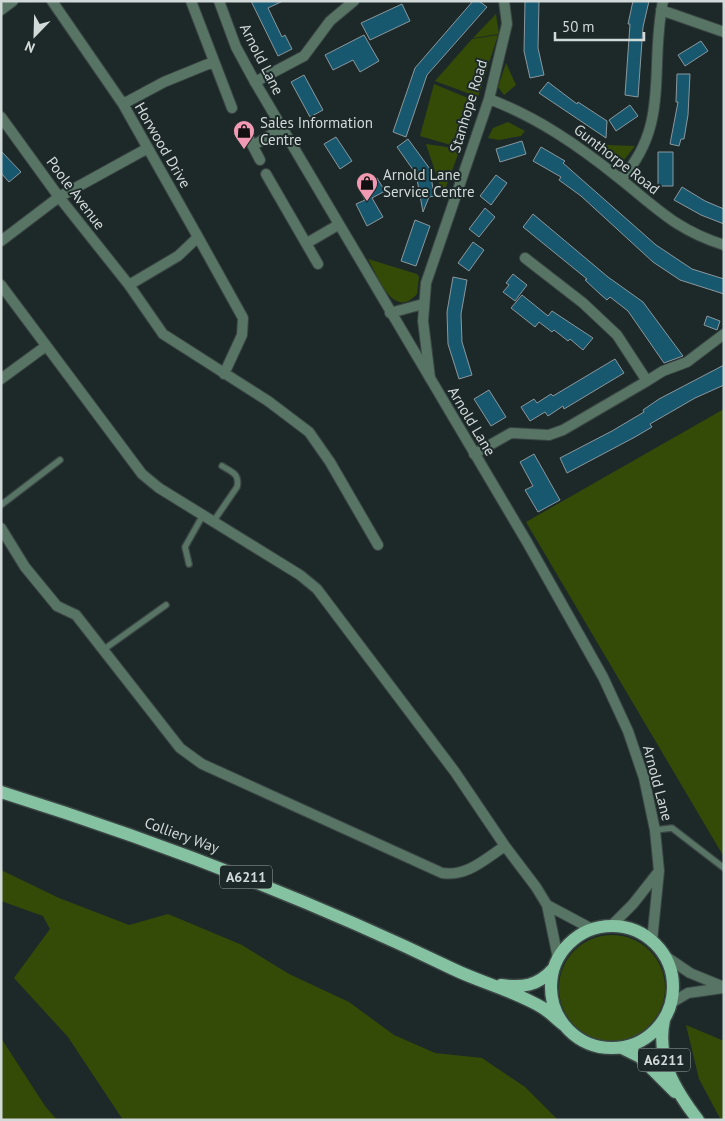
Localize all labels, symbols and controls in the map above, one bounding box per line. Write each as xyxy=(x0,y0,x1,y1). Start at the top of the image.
north arrow xyxy=(10,10,60,60)
scale bar xyxy=(555,10,644,42)
text: 50 m xyxy=(562,17,595,36)
street label: Arnold Lane xyxy=(236,20,288,98)
text: N xyxy=(22,37,38,57)
street label: Stanhope Road xyxy=(445,57,491,155)
street label: Horwood Drive xyxy=(131,99,195,191)
place label: Sales Information Centre xyxy=(260,113,373,149)
shop icon: Sales Information Centre xyxy=(232,119,256,150)
street label: Gunthorpe Road xyxy=(570,120,664,198)
street label: Poole Avenue xyxy=(42,153,110,233)
place label: Arnold Lane Service Centre xyxy=(383,165,475,201)
shop icon: Arnold Lane Service Centre xyxy=(355,171,379,202)
street label: Arnold Lane xyxy=(444,383,500,459)
street label: Arnold Lane xyxy=(639,743,677,823)
street label: Colliery Way xyxy=(142,813,222,857)
road number: A6211 xyxy=(220,866,272,889)
road number: A6211 xyxy=(638,1048,690,1072)

